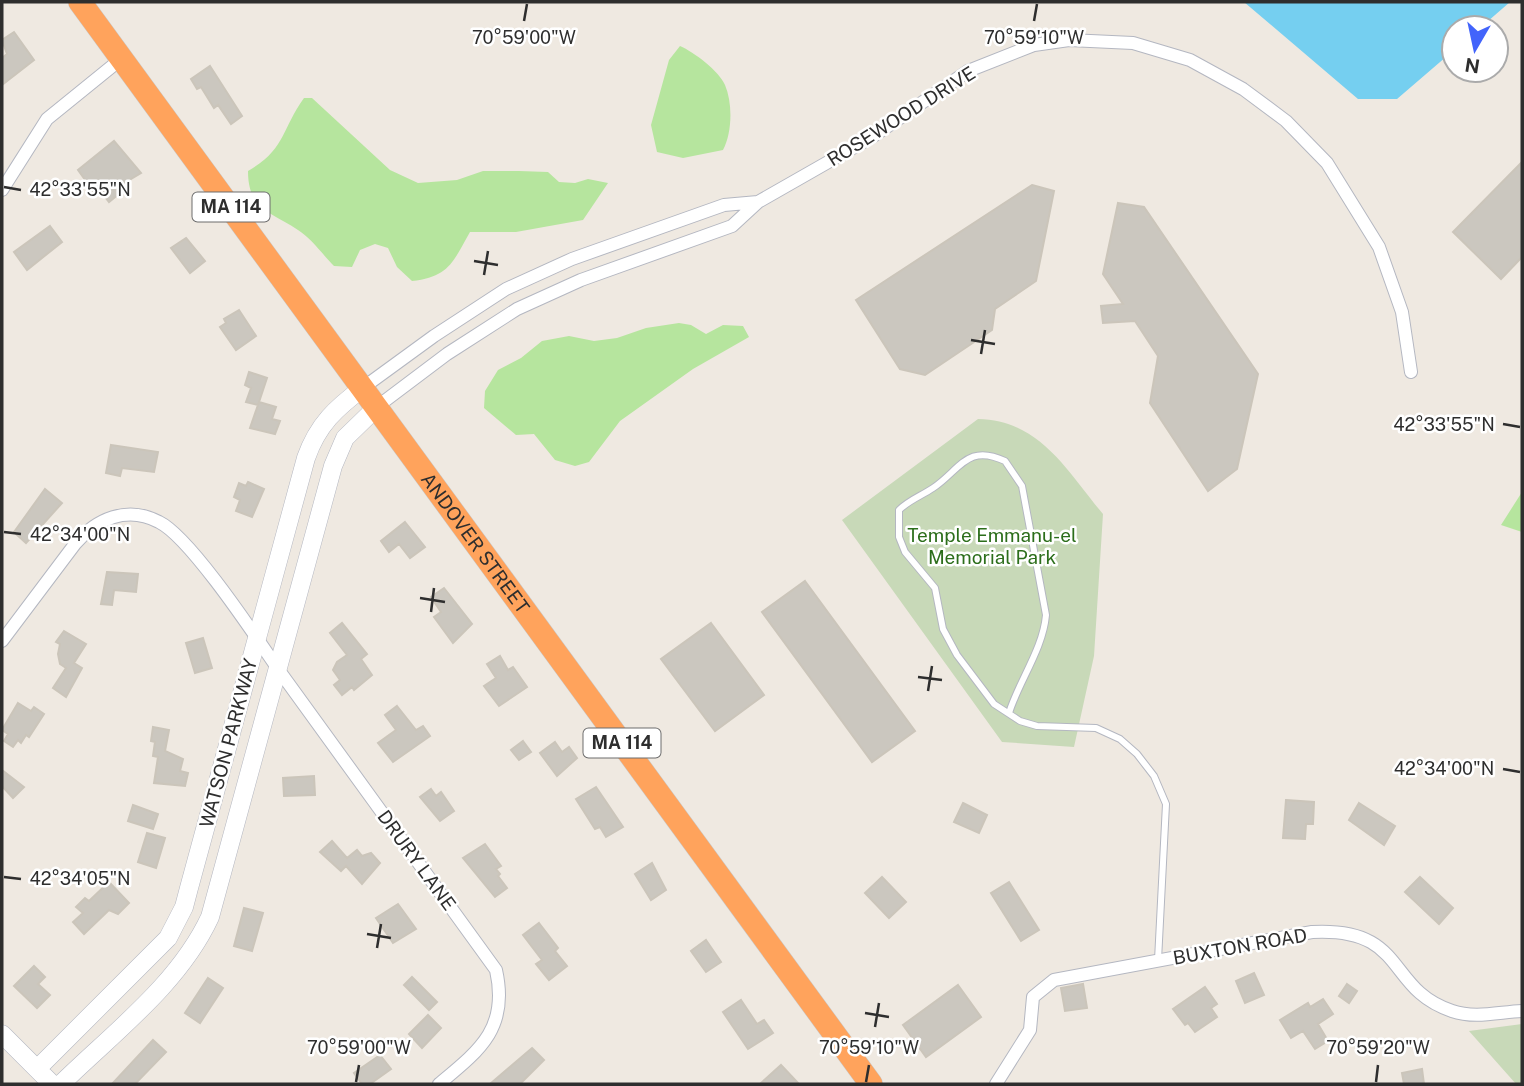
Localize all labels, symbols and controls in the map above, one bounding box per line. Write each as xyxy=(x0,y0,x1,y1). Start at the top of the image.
north arrow xyxy=(1440,14,1510,84)
text: 70°59'00"W xyxy=(472,27,576,48)
text: 70°59'10"W xyxy=(984,27,1084,48)
text: N xyxy=(1463,54,1481,78)
street label: ROSEWOOD DRIVE xyxy=(823,61,979,171)
text: 42°33'55"N xyxy=(29,179,131,200)
road number: MA 114 xyxy=(192,192,270,222)
text: 42°33'55"N xyxy=(1393,414,1495,435)
street label: ANDOVER STREET xyxy=(417,468,534,617)
text: 42°34'00"N xyxy=(30,524,130,545)
park label: Temple Emmanu-el Memorial Park xyxy=(907,524,1077,568)
street label: WATSON PARKWAY xyxy=(195,655,261,830)
road number: MA 114 xyxy=(584,728,660,758)
text: 42°34'00"N xyxy=(1394,758,1494,779)
street label: DRURY LANE xyxy=(373,806,461,914)
text: 42°34'05"N xyxy=(29,868,131,889)
street label: BUXTON ROAD xyxy=(1171,923,1309,969)
text: 70°59'00"W xyxy=(307,1037,411,1058)
text: 70°59'10"W xyxy=(819,1037,919,1058)
text: 70°59'20"W xyxy=(1326,1037,1430,1058)

